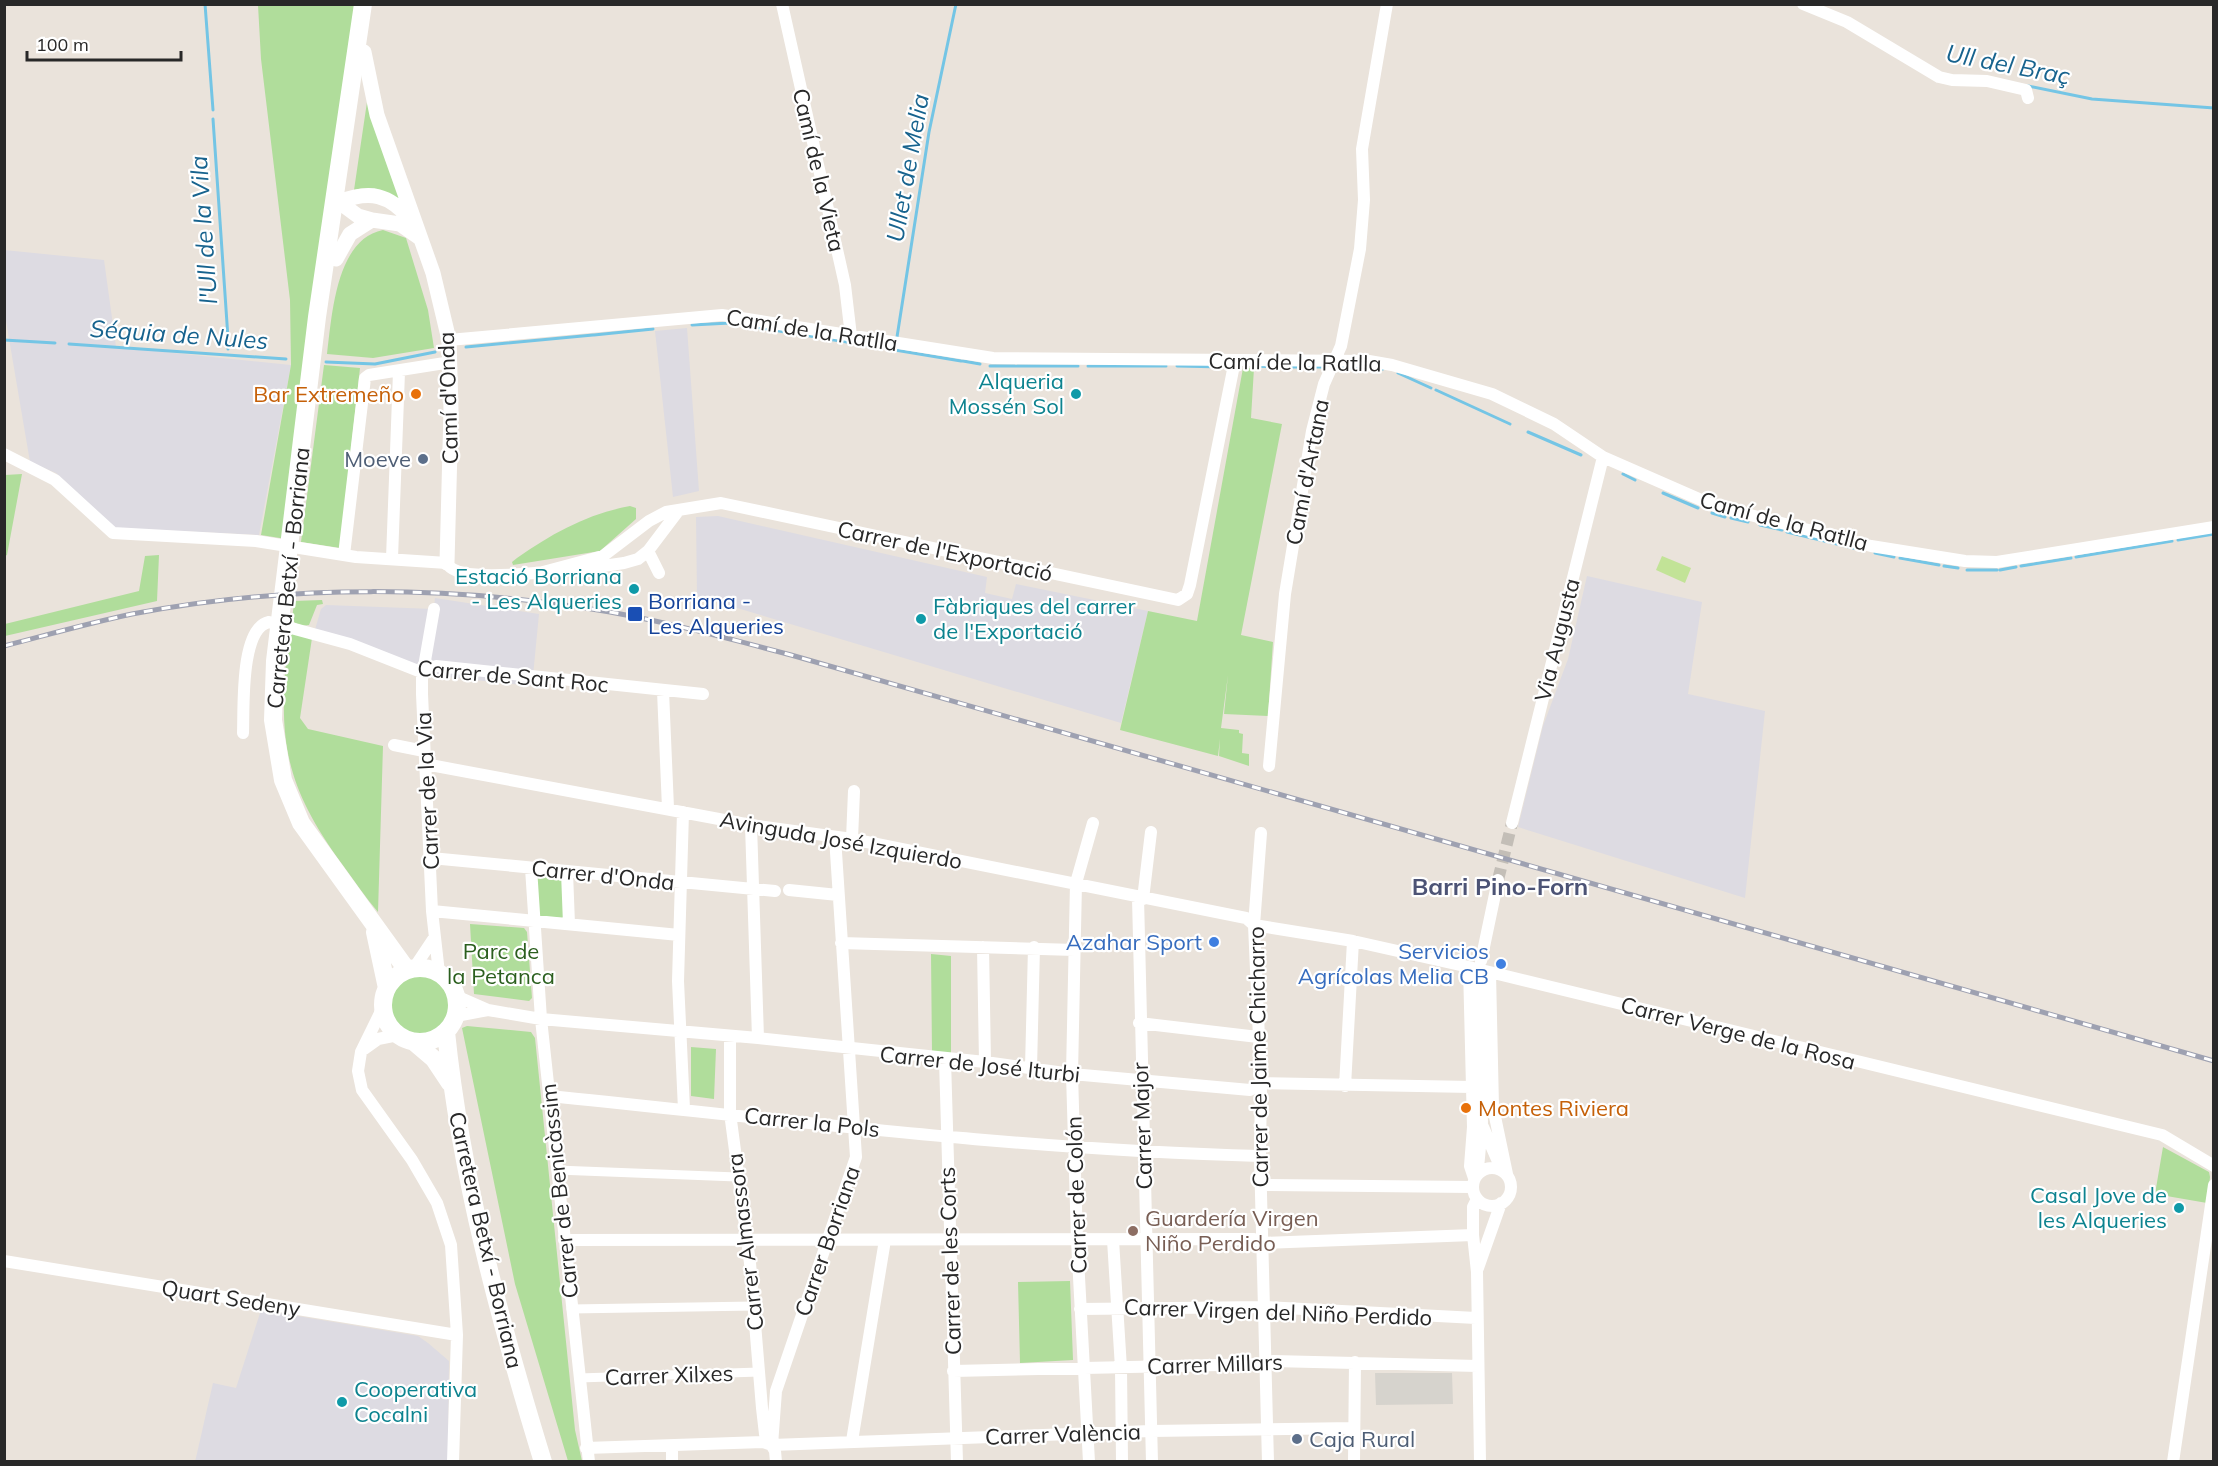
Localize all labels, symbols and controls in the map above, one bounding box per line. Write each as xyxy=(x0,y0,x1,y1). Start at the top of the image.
scale bar xyxy=(27,24,182,62)
text: 100 m xyxy=(36,33,89,56)
water label: Ull del Braç xyxy=(1944,37,2073,91)
street label: Camí de la Vieta xyxy=(787,86,851,254)
water label: Ullet de Melia xyxy=(879,91,935,244)
water label: l'Ull de la Vila xyxy=(183,155,223,305)
street label: Camí de la Ratlla xyxy=(724,303,900,357)
water label: Séquia de Nules xyxy=(89,313,269,355)
street label: Camí d'Onda xyxy=(432,331,464,465)
street label: Camí de la Ratlla xyxy=(1208,346,1382,378)
place label: Alqueria Mossén Sol xyxy=(949,367,1064,420)
place label: Bar Extremeño xyxy=(253,380,404,408)
marker: Bar Extremeño xyxy=(409,387,423,401)
marker: Alqueria Mossén Sol xyxy=(1069,387,1083,401)
street label: Camí d'Artana xyxy=(1279,397,1335,547)
place label: Moeve xyxy=(344,445,411,473)
street label: Carretera Betxí - Borriana xyxy=(260,446,316,710)
marker: Moeve xyxy=(416,452,430,466)
street label: Camí de la Ratlla xyxy=(1697,485,1871,557)
street label: Carrer de l'Exportació xyxy=(835,515,1055,587)
place label: Estació Borriana - Les Alqueries xyxy=(455,562,622,615)
street label: Via Augusta xyxy=(1528,575,1586,705)
marker: Estació Borriana - Les Alqueries xyxy=(627,582,641,596)
place label: Borriana - Les Alqueries xyxy=(648,587,784,640)
place label: Fàbriques del carrer de l'Exportació xyxy=(933,592,1135,645)
marker: Borriana - Les Alqueries xyxy=(626,605,644,623)
marker: Fàbriques del carrer de l'Exportació xyxy=(914,612,928,626)
street label: Carrer de Sant Roc xyxy=(416,654,610,698)
street label: Carrer de la Via xyxy=(409,711,445,871)
street label: Avinguda José Izquierdo xyxy=(718,805,964,875)
street label: Carrer d'Onda xyxy=(530,854,676,896)
district label: Barri Pino-Forn xyxy=(1412,871,1588,901)
street label: Carrer de Jaime Chicharro xyxy=(1242,926,1274,1188)
place label: Azahar Sport xyxy=(1066,928,1202,956)
marker: Azahar Sport xyxy=(1207,935,1221,949)
park label: Parc de la Petanca xyxy=(447,937,555,990)
place label: Servicios Agrícolas Melia CB xyxy=(1298,937,1489,990)
marker: Servicios Agrícolas Melia CB xyxy=(1494,957,1508,971)
street label: Carrer Verge de la Rosa xyxy=(1618,990,1858,1076)
street label: Carrer de José Iturbi xyxy=(878,1040,1082,1088)
street label: Carrer Major xyxy=(1126,1062,1158,1190)
street label: Carrer de Benicàssim xyxy=(534,1082,584,1300)
place label: Montes Riviera xyxy=(1478,1094,1629,1122)
street label: Carrer la Pols xyxy=(743,1101,881,1143)
marker: Montes Riviera xyxy=(1459,1101,1473,1115)
street label: Carretera Betxí - Borriana xyxy=(443,1109,529,1371)
street label: Carrer de Colón xyxy=(1059,1116,1093,1274)
street label: Carrer Almassora xyxy=(720,1152,770,1332)
street label: Carrer Borriana xyxy=(788,1162,866,1320)
street label: Carrer de les Corts xyxy=(933,1166,967,1356)
place label: Casal Jove de les Alqueries xyxy=(2030,1181,2167,1234)
marker: Casal Jove de les Alqueries xyxy=(2172,1201,2186,1215)
place label: Guardería Virgen Niño Perdido xyxy=(1145,1204,1319,1257)
marker: Guardería Virgen Niño Perdido xyxy=(1126,1224,1140,1238)
street label: Quart Sedeny xyxy=(160,1273,303,1323)
street label: Carrer Virgen del Niño Perdido xyxy=(1123,1293,1433,1331)
street label: Carrer Millars xyxy=(1147,1348,1283,1380)
street label: Carrer Xilxes xyxy=(604,1359,734,1391)
place label: Cooperativa Cocalni xyxy=(354,1375,477,1428)
marker: Cooperativa Cocalni xyxy=(335,1395,349,1409)
street label: Carrer València xyxy=(984,1417,1142,1451)
place label: Caja Rural xyxy=(1309,1425,1415,1453)
marker: Caja Rural xyxy=(1290,1432,1304,1446)

